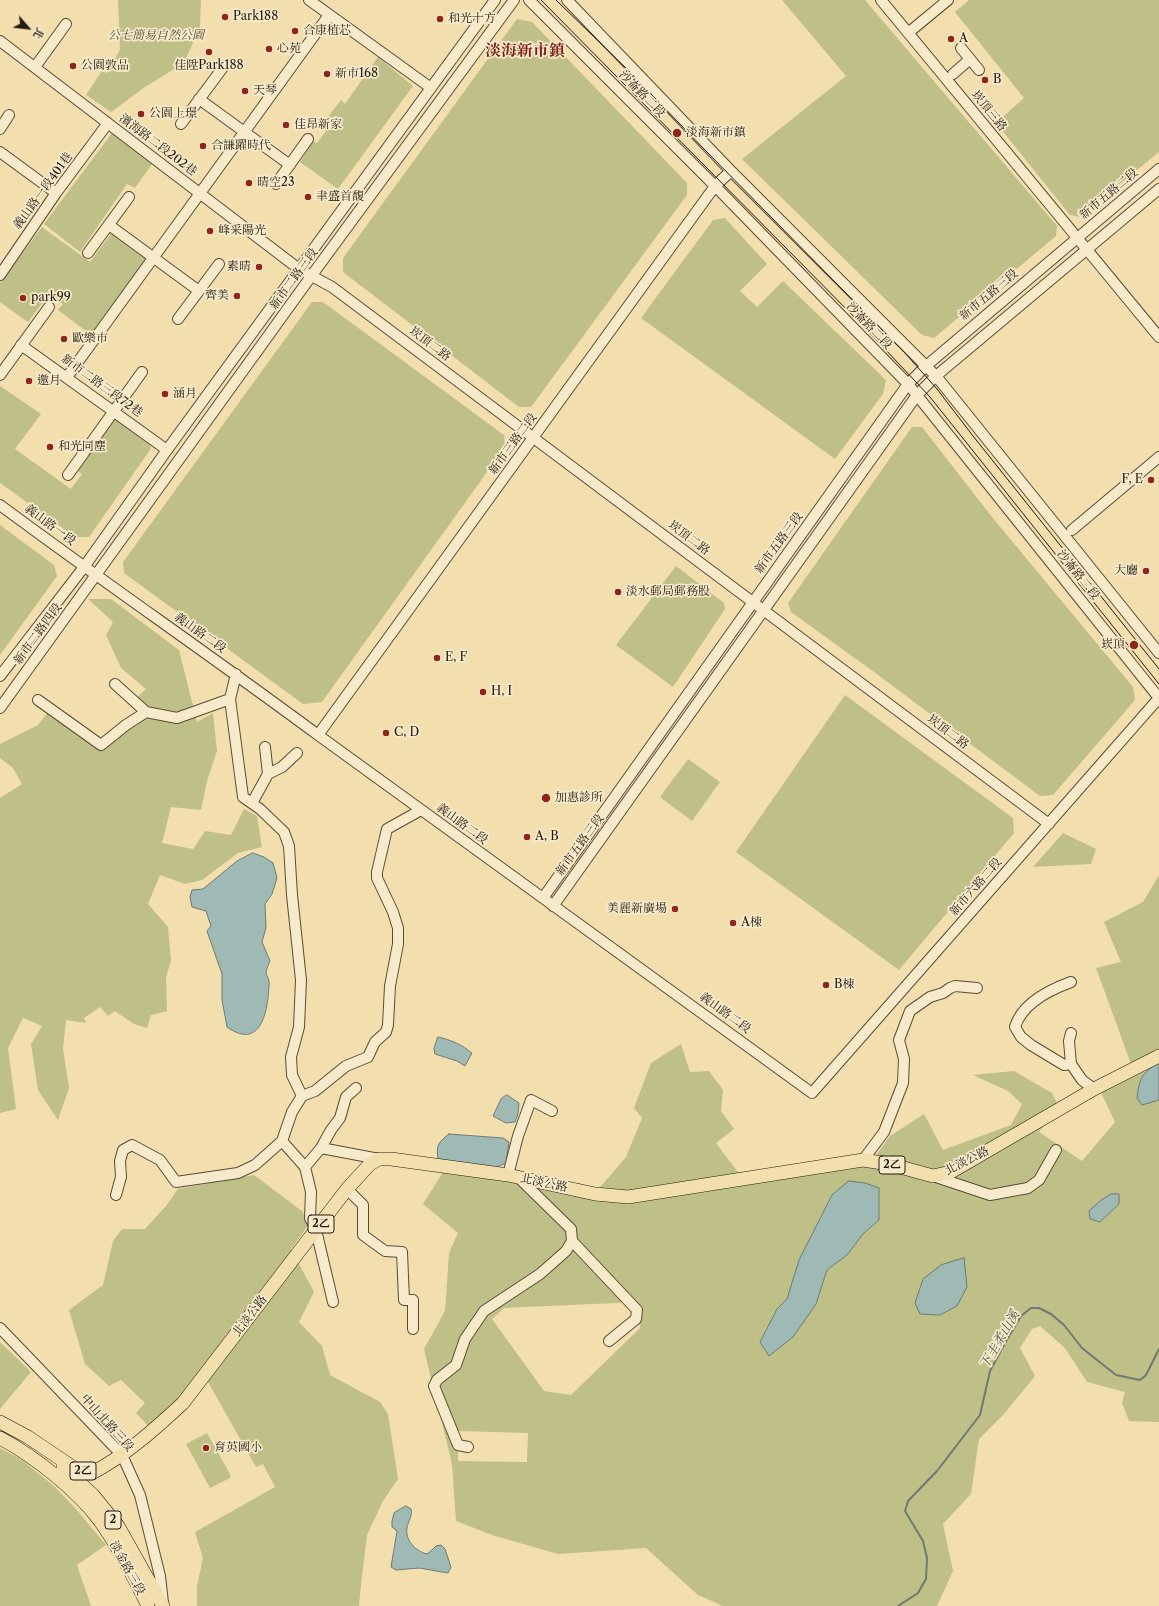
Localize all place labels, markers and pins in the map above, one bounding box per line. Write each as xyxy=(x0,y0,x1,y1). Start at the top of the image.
place label: Park188 xyxy=(233,10,278,24)
marker: Park188 xyxy=(220,12,230,22)
place label: 和光十方 xyxy=(448,12,496,26)
marker: 和光十方 xyxy=(435,14,445,24)
place label: 合康植芯 xyxy=(303,24,351,38)
marker: 合康植芯 xyxy=(290,26,300,36)
place label: A xyxy=(959,32,968,46)
marker: A xyxy=(946,34,956,44)
place label: 心苑 xyxy=(277,42,301,56)
marker: 心苑 xyxy=(264,44,274,54)
marker: 佳陞Park188 xyxy=(204,47,214,57)
place label: 公園敦品 xyxy=(81,59,129,73)
place label: 佳陞Park188 xyxy=(174,59,244,73)
marker: 公園敦品 xyxy=(68,61,78,71)
place label: 新市168 xyxy=(335,67,378,81)
marker: 新市168 xyxy=(322,69,332,79)
place label: B xyxy=(993,73,1001,87)
marker: B xyxy=(980,75,990,85)
place label: 天琴 xyxy=(253,84,277,98)
marker: 天琴 xyxy=(240,86,250,96)
place label: 公園上璟 xyxy=(149,107,197,121)
marker: 公園上璟 xyxy=(136,109,146,119)
place label: 佳昂新家 xyxy=(294,118,342,132)
marker: 佳昂新家 xyxy=(281,120,291,130)
place label: 淡海新市鎮 xyxy=(686,126,746,140)
marker: 淡海新市鎮 xyxy=(671,127,683,139)
place label: 合謙躍時代 xyxy=(211,139,271,153)
marker: 合謙躍時代 xyxy=(198,141,208,151)
place label: 晴空23 xyxy=(257,176,295,190)
marker: 晴空23 xyxy=(244,178,254,188)
place label: 聿盛首馥 xyxy=(316,190,364,204)
marker: 聿盛首馥 xyxy=(303,192,313,202)
place label: 峰采陽光 xyxy=(218,224,266,238)
marker: 峰采陽光 xyxy=(205,226,215,236)
place label: 素晴 xyxy=(227,260,251,274)
marker: 素晴 xyxy=(254,262,264,272)
place label: 齊美 xyxy=(205,289,229,303)
place label: park99 xyxy=(31,291,71,305)
marker: 齊美 xyxy=(232,291,242,301)
marker: park99 xyxy=(18,293,28,303)
place label: 歐樂市 xyxy=(72,332,108,346)
marker: 歐樂市 xyxy=(59,334,69,344)
place label: 邀月 xyxy=(37,374,61,388)
marker: 邀月 xyxy=(24,376,34,386)
place label: 涵月 xyxy=(173,387,197,401)
marker: 涵月 xyxy=(160,389,170,399)
place label: 和光同塵 xyxy=(58,440,106,454)
marker: 和光同塵 xyxy=(45,442,55,452)
place label: F, E xyxy=(1122,473,1143,487)
marker: F, E xyxy=(1146,475,1156,485)
place label: 大廳 xyxy=(1114,564,1138,578)
marker: 大廳 xyxy=(1141,566,1151,576)
place label: 淡水郵局郵務股 xyxy=(626,585,710,599)
marker: 淡水郵局郵務股 xyxy=(613,587,623,597)
place label: 崁頂 xyxy=(1101,638,1125,652)
marker: 崁頂 xyxy=(1128,639,1140,651)
place label: E, F xyxy=(445,651,467,665)
marker: E, F xyxy=(432,653,442,663)
place label: H, I xyxy=(491,685,512,699)
marker: H, I xyxy=(478,687,488,697)
place label: C, D xyxy=(394,726,419,740)
marker: C, D xyxy=(381,728,391,738)
place label: 加惠診所 xyxy=(555,791,603,805)
marker: 加惠診所 xyxy=(540,792,552,804)
place label: A, B xyxy=(535,830,559,844)
marker: A, B xyxy=(522,832,532,842)
place label: 美麗新廣場 xyxy=(607,902,667,916)
marker: 美麗新廣場 xyxy=(670,904,680,914)
place label: A棟 xyxy=(741,916,762,930)
marker: A棟 xyxy=(728,918,738,928)
place label: B棟 xyxy=(834,978,854,992)
marker: B棟 xyxy=(821,980,831,990)
place label: 育英國小 xyxy=(214,1441,262,1455)
marker: 育英國小 xyxy=(201,1443,211,1453)

